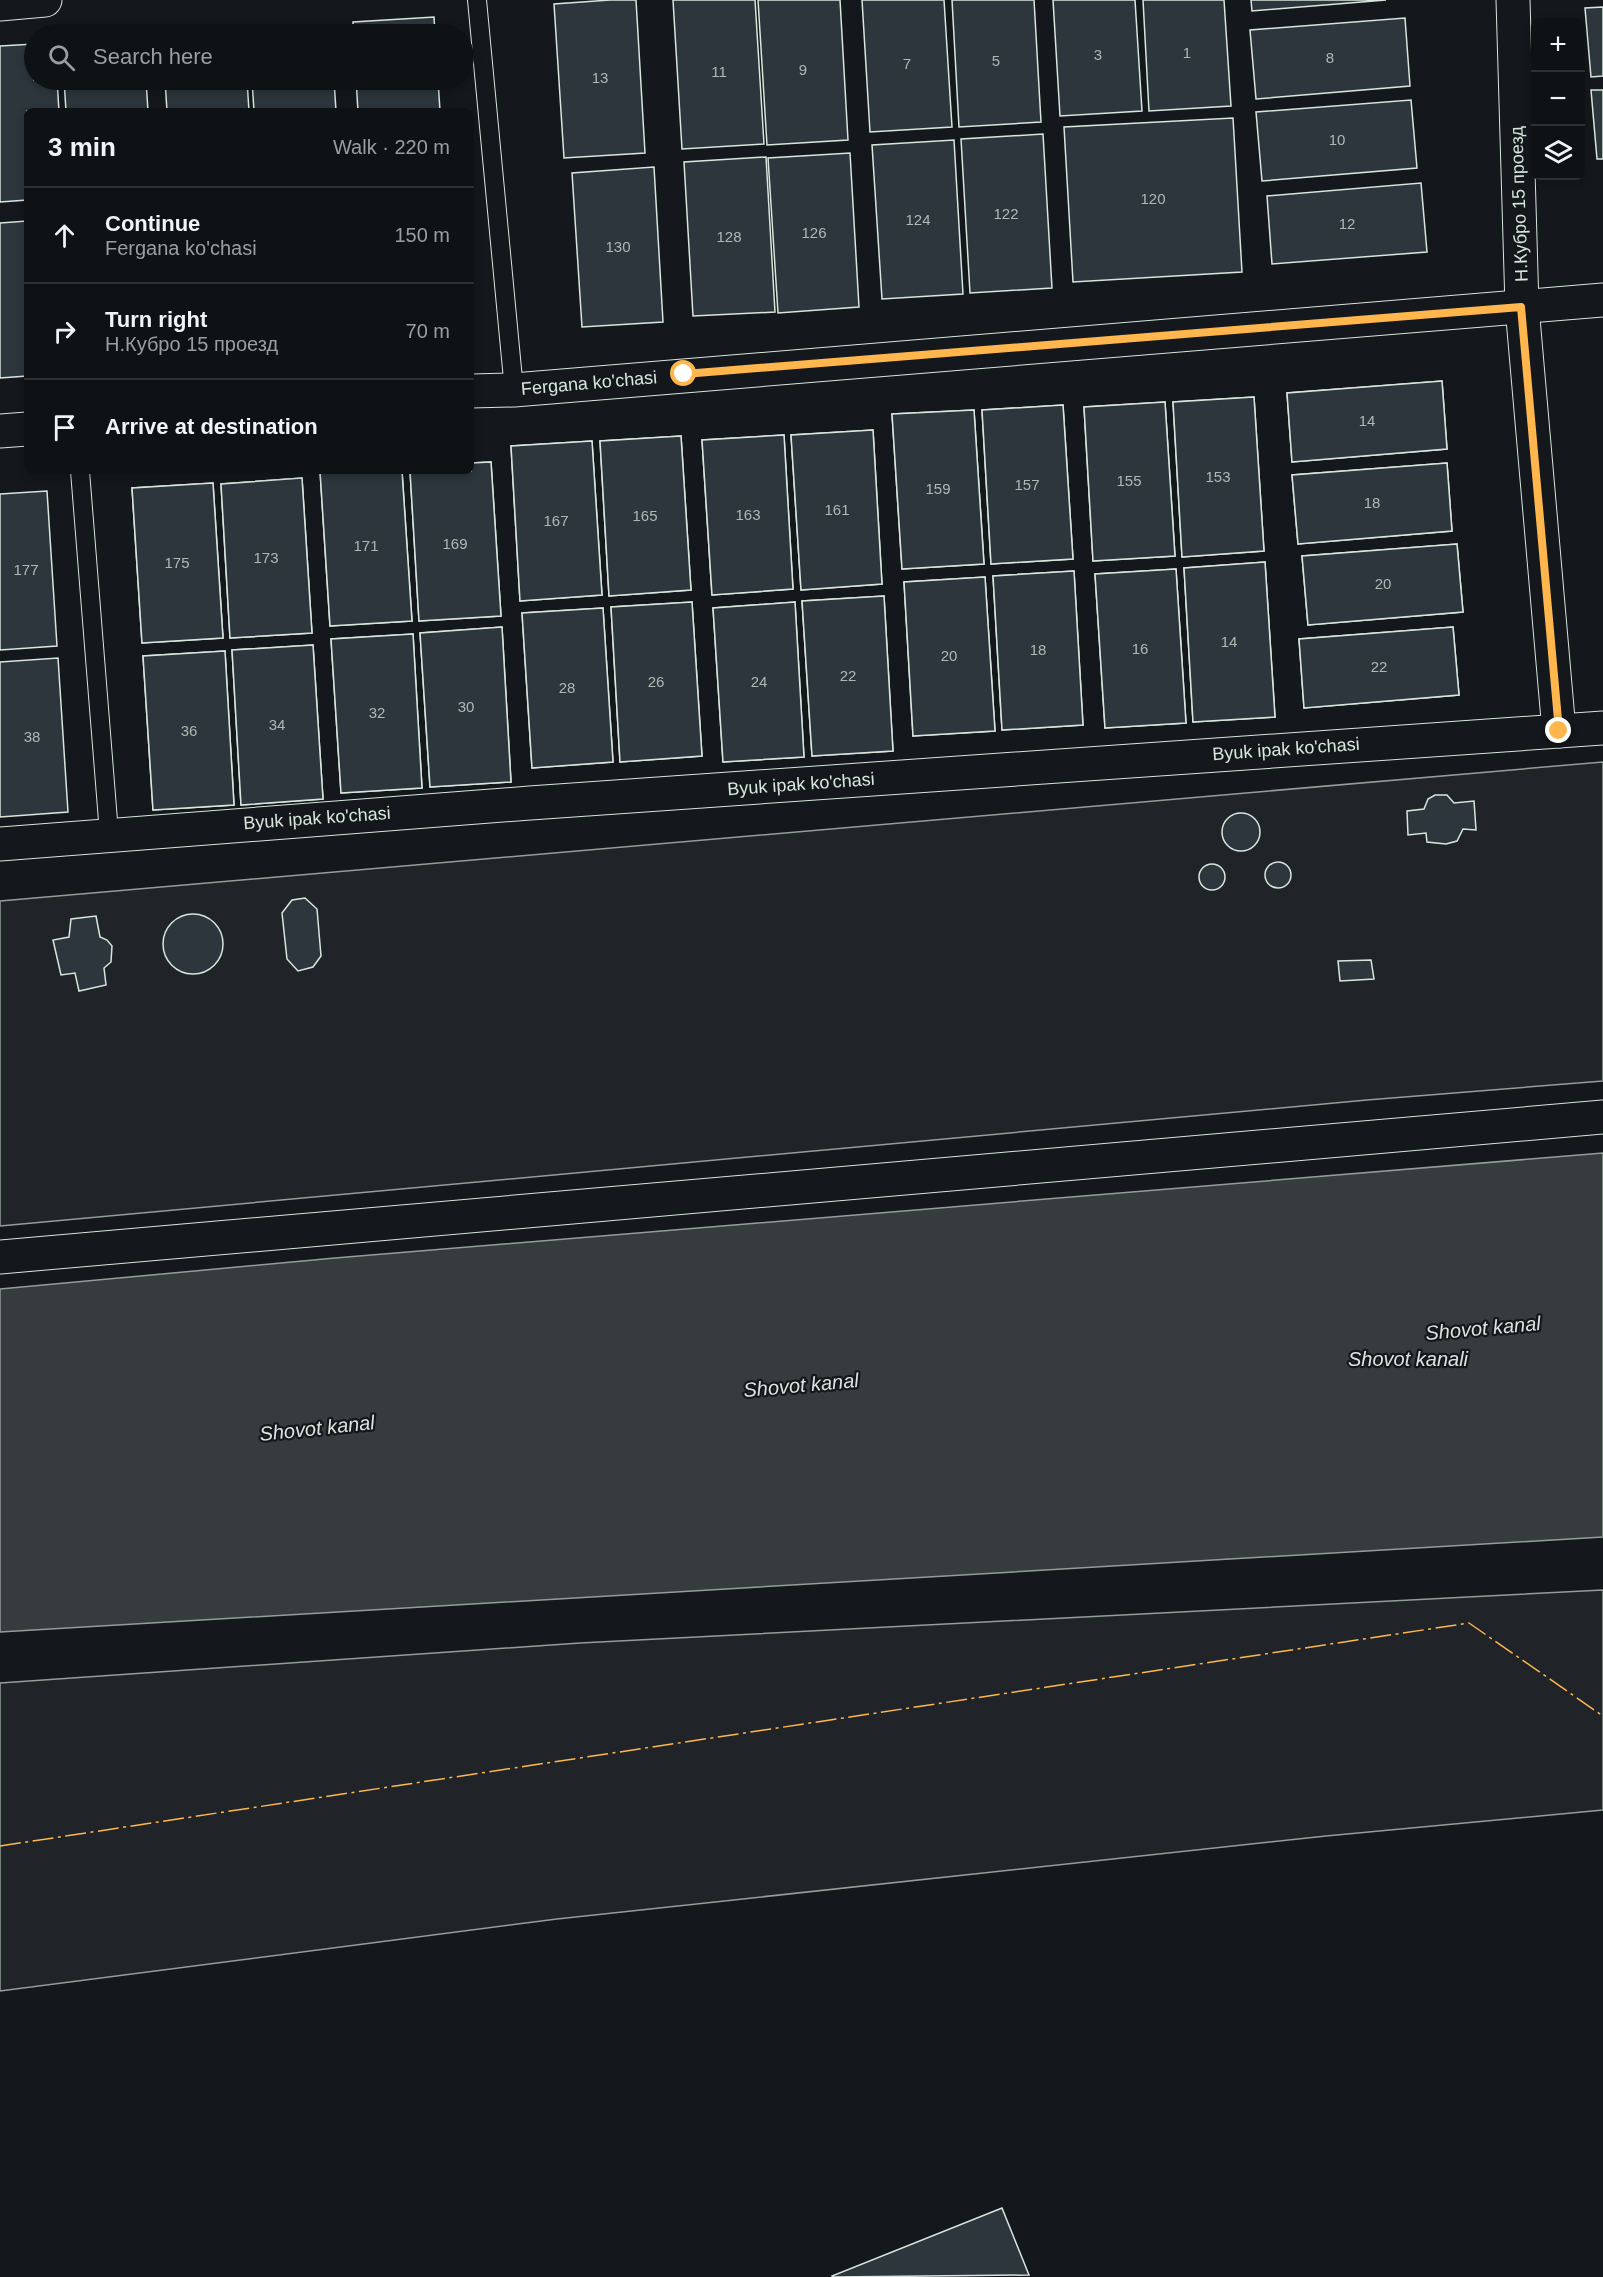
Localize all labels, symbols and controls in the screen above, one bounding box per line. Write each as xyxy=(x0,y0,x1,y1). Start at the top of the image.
map controls xyxy=(1531,18,1585,180)
button: + xyxy=(1531,18,1585,72)
search box xyxy=(24,24,474,90)
icon: search xyxy=(45,41,78,74)
text: Search here xyxy=(93,44,213,69)
house number: 1 xyxy=(1183,44,1191,61)
house number: 3 xyxy=(1094,46,1102,63)
house number: 8 xyxy=(1326,49,1334,66)
house number: 5 xyxy=(992,52,1000,69)
house number: 7 xyxy=(903,55,911,72)
house number: 9 xyxy=(799,61,807,78)
house number: 11 xyxy=(711,63,727,80)
house number: 13 xyxy=(592,69,608,86)
button: − xyxy=(1531,72,1585,126)
street label: Н.Кубро 15 проезд xyxy=(1506,125,1532,282)
button: layers xyxy=(1531,126,1585,180)
house number: 10 xyxy=(1329,131,1345,148)
text: 3 min xyxy=(48,132,116,162)
text: Walk · 220 m xyxy=(333,136,450,158)
house number: 120 xyxy=(1140,190,1166,207)
house number: 122 xyxy=(993,205,1019,222)
text: Continue xyxy=(105,211,200,236)
house number: 124 xyxy=(905,211,931,228)
house number: 12 xyxy=(1339,215,1355,232)
icon: ahead xyxy=(48,219,81,252)
text: 150 m xyxy=(394,224,450,246)
house number: 126 xyxy=(801,224,827,241)
house number: 128 xyxy=(716,228,742,245)
text: Fergana ko'chasi xyxy=(105,237,257,259)
house number: 130 xyxy=(605,238,631,255)
text: Turn right xyxy=(105,307,207,332)
icon: right xyxy=(48,315,81,348)
text: 70 m xyxy=(406,320,450,342)
text: Н.Кубро 15 проезд xyxy=(105,333,278,355)
route start xyxy=(670,360,696,386)
street label: Fergana ko'chasi xyxy=(520,367,658,399)
icon: arrive xyxy=(48,411,81,444)
house number: 14 xyxy=(1359,412,1375,429)
text: Arrive at destination xyxy=(105,414,318,439)
house number: 153 xyxy=(1205,468,1231,485)
house number: 155 xyxy=(1116,472,1142,489)
house number: 157 xyxy=(1014,476,1040,493)
house number: 159 xyxy=(925,480,951,497)
house number: 18 xyxy=(1364,494,1380,511)
house number: 161 xyxy=(824,501,850,518)
house number: 163 xyxy=(735,506,761,523)
house number: 165 xyxy=(632,507,658,524)
house number: 167 xyxy=(543,512,569,529)
house number: 169 xyxy=(442,535,468,552)
house number: 171 xyxy=(353,537,379,554)
house number: 173 xyxy=(253,549,279,566)
house number: 175 xyxy=(164,554,190,571)
house number: 177 xyxy=(13,561,39,578)
house number: 20 xyxy=(1375,575,1391,592)
house number: 14 xyxy=(1221,633,1237,650)
house number: 16 xyxy=(1132,640,1148,657)
house number: 18 xyxy=(1030,641,1046,658)
house number: 20 xyxy=(941,647,957,664)
house number: 22 xyxy=(1371,658,1387,675)
house number: 22 xyxy=(840,667,856,684)
house number: 26 xyxy=(648,673,664,690)
house number: 24 xyxy=(751,673,767,690)
house number: 28 xyxy=(559,679,575,696)
house number: 30 xyxy=(458,698,474,715)
house number: 32 xyxy=(369,704,385,721)
house number: 34 xyxy=(269,716,285,733)
route end xyxy=(1545,717,1571,743)
house number: 36 xyxy=(181,722,197,739)
house number: 38 xyxy=(24,728,40,745)
street label: Byuk ipak ko'chasi xyxy=(1212,734,1360,764)
street label: Byuk ipak ko'chasi xyxy=(727,769,875,799)
street label: Byuk ipak ko'chasi xyxy=(243,803,391,833)
water label: Shovot kanal xyxy=(1424,1312,1542,1344)
water label: Shovot kanali xyxy=(1348,1348,1469,1370)
water label: Shovot kanal xyxy=(742,1369,860,1401)
water label: Shovot kanal xyxy=(258,1411,376,1445)

